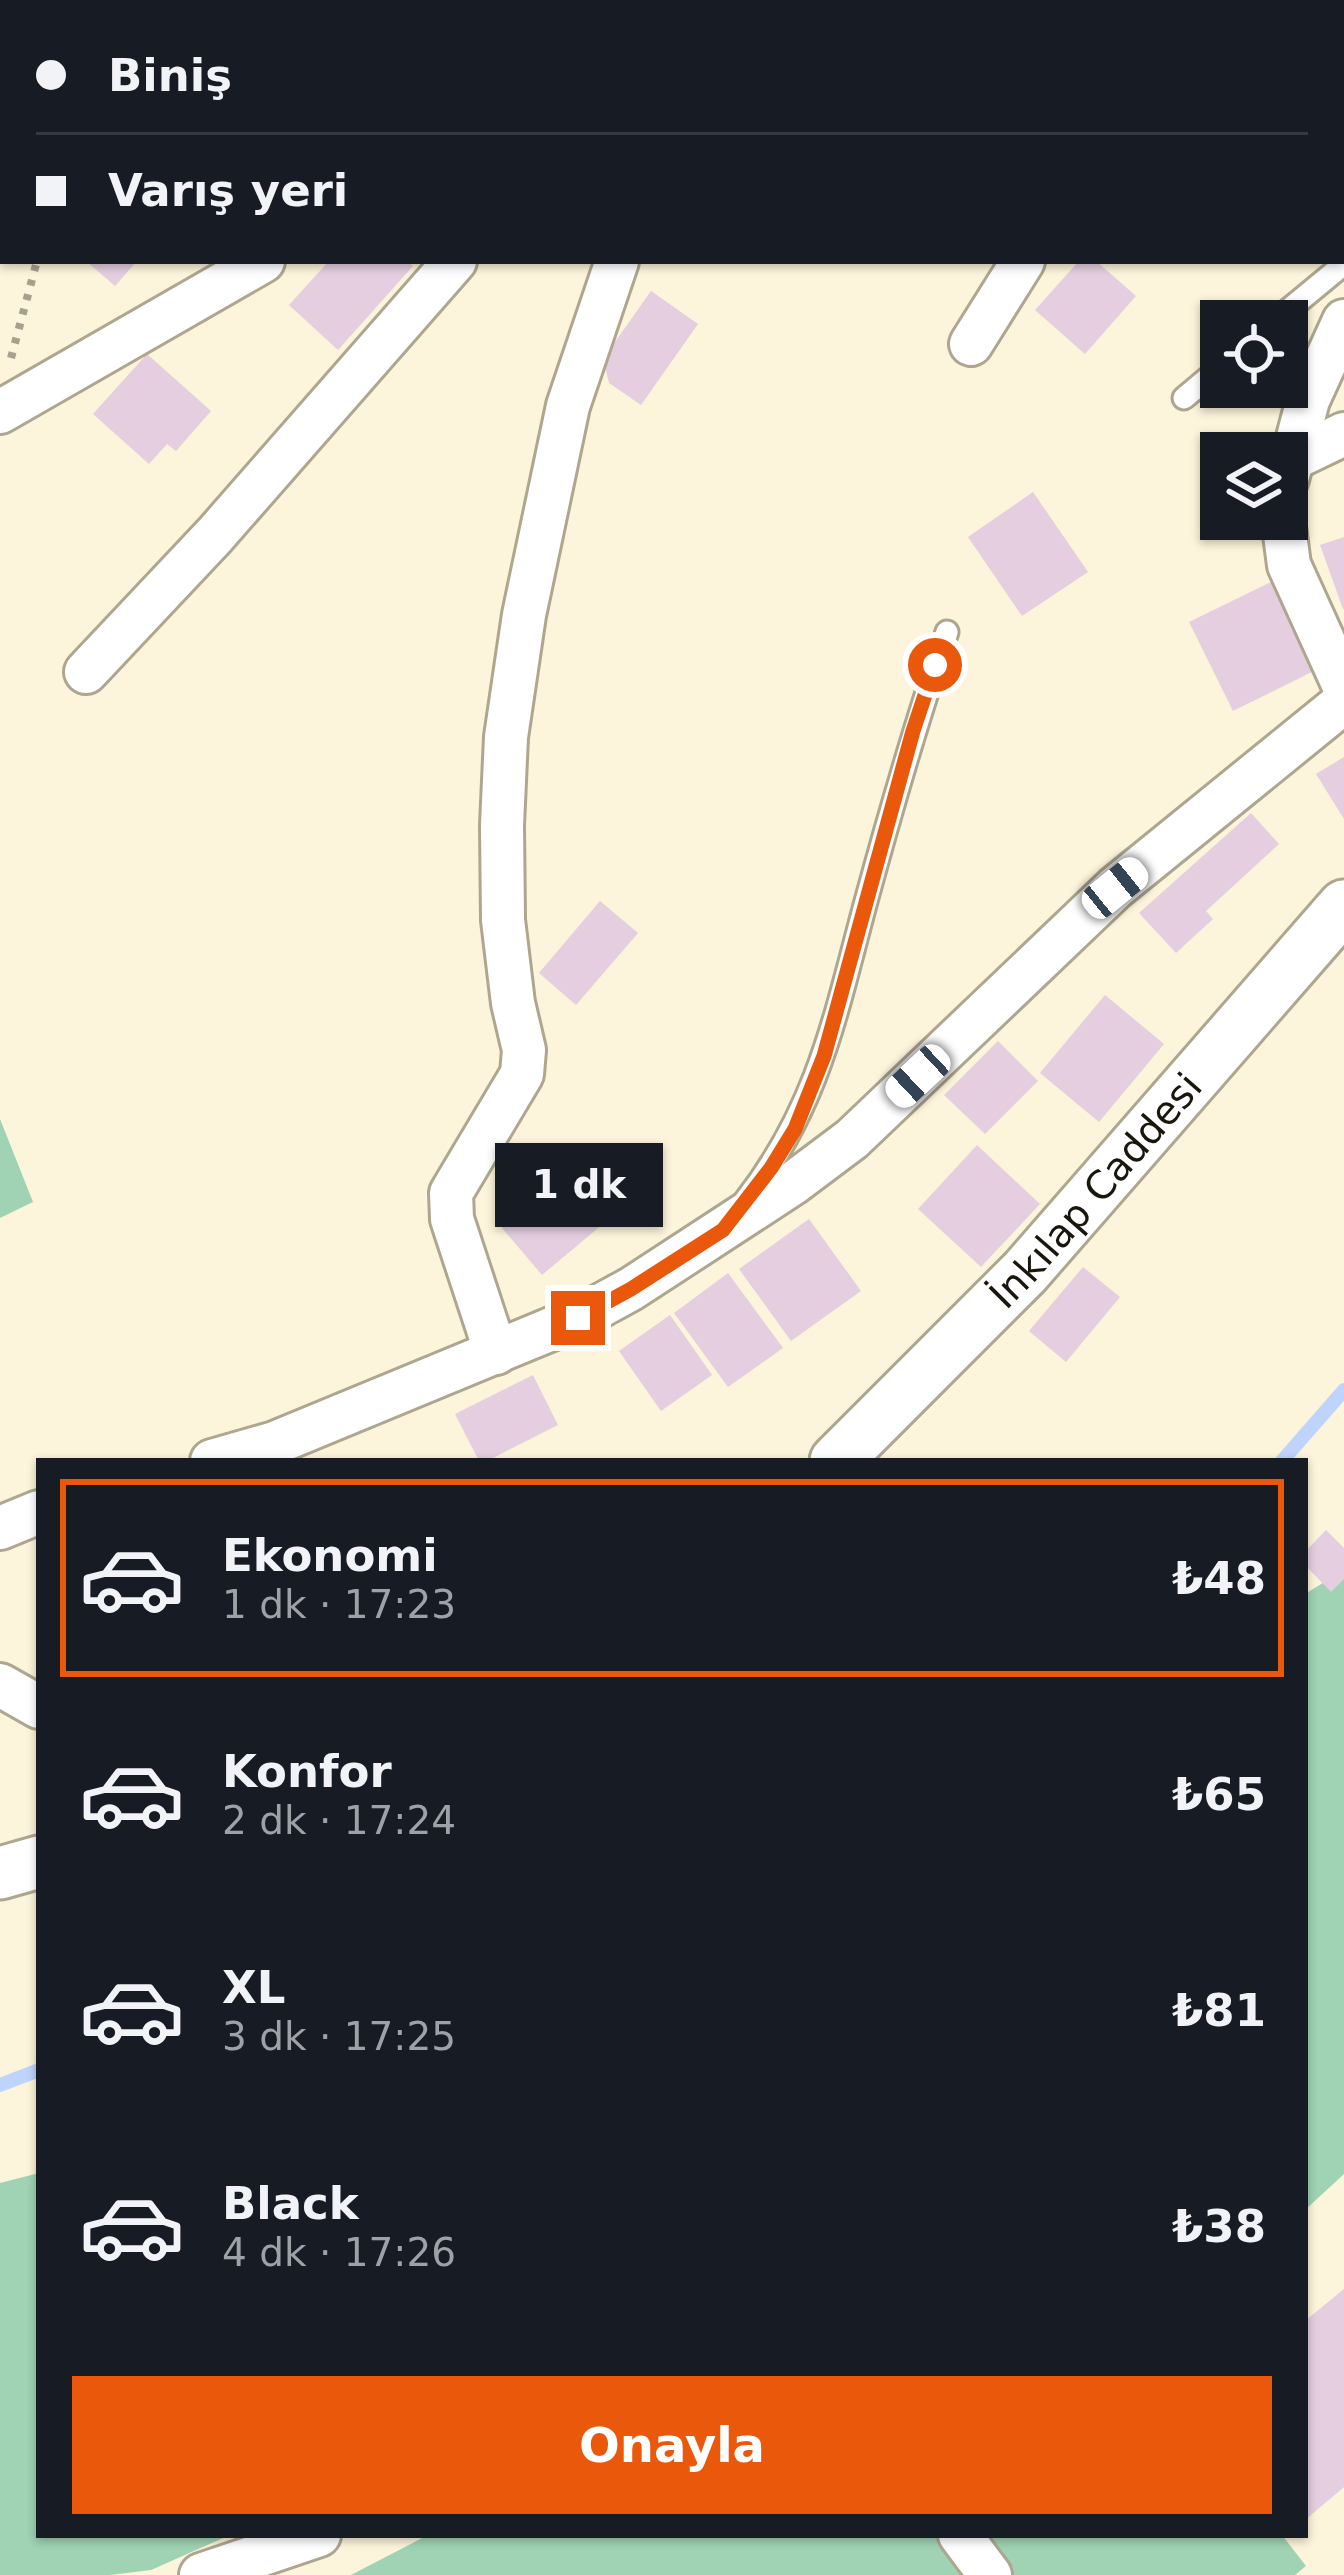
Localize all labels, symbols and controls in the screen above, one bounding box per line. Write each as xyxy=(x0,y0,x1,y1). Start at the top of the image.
text: Biniş xyxy=(108,49,232,102)
text: Varış yeri xyxy=(108,164,348,217)
map controls xyxy=(1200,300,1308,540)
button: locate xyxy=(1200,300,1308,408)
button: layers xyxy=(1200,432,1308,540)
route start xyxy=(908,638,962,692)
car xyxy=(1076,851,1154,925)
car xyxy=(879,1038,957,1114)
street label: İnkılap Caddesi xyxy=(980,1064,1210,1317)
callout: 1 dk xyxy=(494,1144,662,1228)
text: 1 dk xyxy=(532,1162,626,1207)
route end xyxy=(551,1291,605,1345)
icon: car xyxy=(78,1524,186,1632)
text: Ekonomi xyxy=(222,1529,438,1582)
text: ₺48 xyxy=(1172,1552,1266,1605)
text: 1 dk · 17:23 xyxy=(222,1582,456,1627)
icon: car xyxy=(78,1740,186,1848)
text: Konfor xyxy=(222,1745,392,1798)
text: ₺65 xyxy=(1172,1768,1266,1821)
text: 2 dk · 17:24 xyxy=(222,1798,456,1843)
icon: car xyxy=(78,1956,186,2064)
text: XL xyxy=(222,1961,285,2014)
text: ₺81 xyxy=(1172,1984,1266,2037)
text: 3 dk · 17:25 xyxy=(222,2014,456,2059)
icon: car xyxy=(78,2172,186,2280)
text: Black xyxy=(222,2177,359,2230)
text: ₺38 xyxy=(1172,2200,1266,2253)
text: 4 dk · 17:26 xyxy=(222,2230,456,2275)
button: Onayla xyxy=(72,2376,1272,2514)

